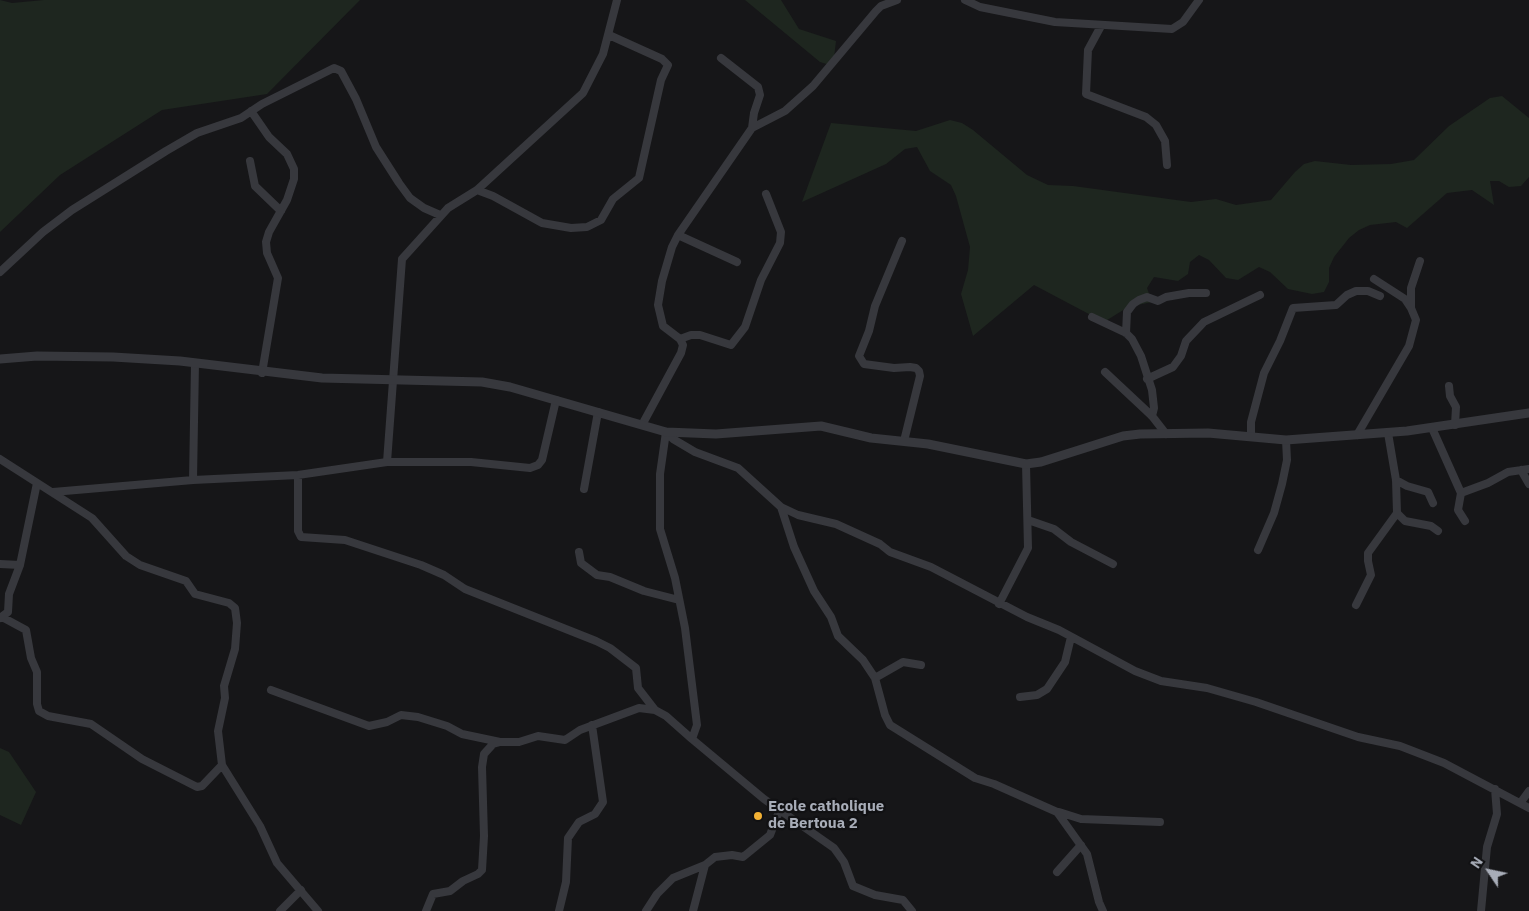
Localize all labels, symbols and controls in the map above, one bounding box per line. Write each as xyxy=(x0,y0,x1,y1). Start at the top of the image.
place label: Ecole catholique de Bertoua 2 xyxy=(768,798,884,833)
marker: Ecole catholique de Bertoua 2 xyxy=(752,810,764,822)
north arrow xyxy=(1464,846,1514,896)
text: N xyxy=(1466,853,1487,872)

